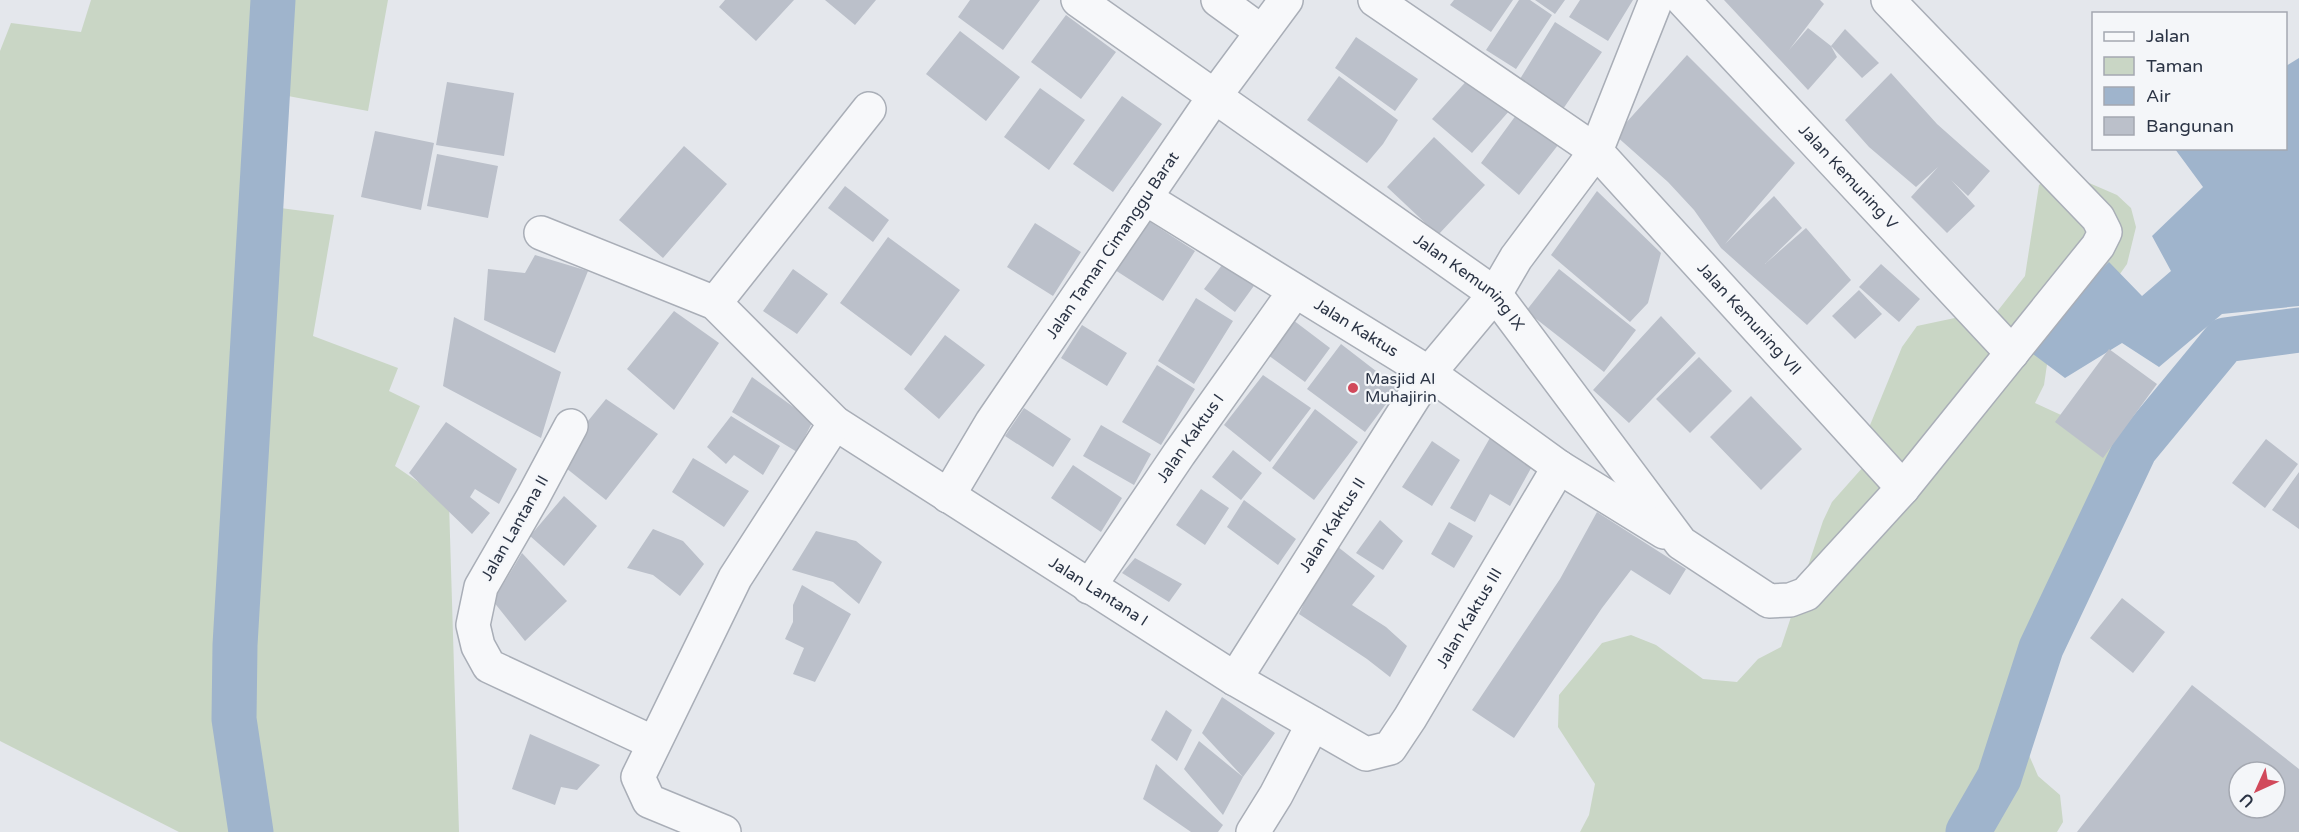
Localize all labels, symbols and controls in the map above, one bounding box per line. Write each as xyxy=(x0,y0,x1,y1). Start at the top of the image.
legend xyxy=(2092,12,2287,150)
text: Jalan xyxy=(2146,25,2190,47)
text: Taman xyxy=(2146,55,2203,77)
text: Air xyxy=(2146,85,2171,107)
text: Bangunan xyxy=(2146,115,2234,137)
street label: Jalan Kemuning V xyxy=(1794,120,1902,234)
street label: Jalan Taman Cimanggu Barat xyxy=(1042,148,1184,343)
street label: Jalan Kemuning IX xyxy=(1410,230,1529,335)
street label: Jalan Kemuning VII xyxy=(1693,259,1805,380)
street label: Jalan Kaktus xyxy=(1310,295,1402,362)
place label: Masjid Al Muhajirin xyxy=(1365,369,1437,407)
marker: Masjid Al Muhajirin xyxy=(1346,381,1360,395)
street label: Jalan Kaktus I xyxy=(1152,390,1229,487)
street label: Jalan Lantana II xyxy=(477,472,553,584)
street label: Jalan Kaktus II xyxy=(1295,474,1370,577)
street label: Jalan Lantana I xyxy=(1045,552,1152,631)
street label: Jalan Kaktus III xyxy=(1432,564,1507,672)
north arrow xyxy=(2227,760,2287,820)
text: U xyxy=(2236,789,2258,811)

